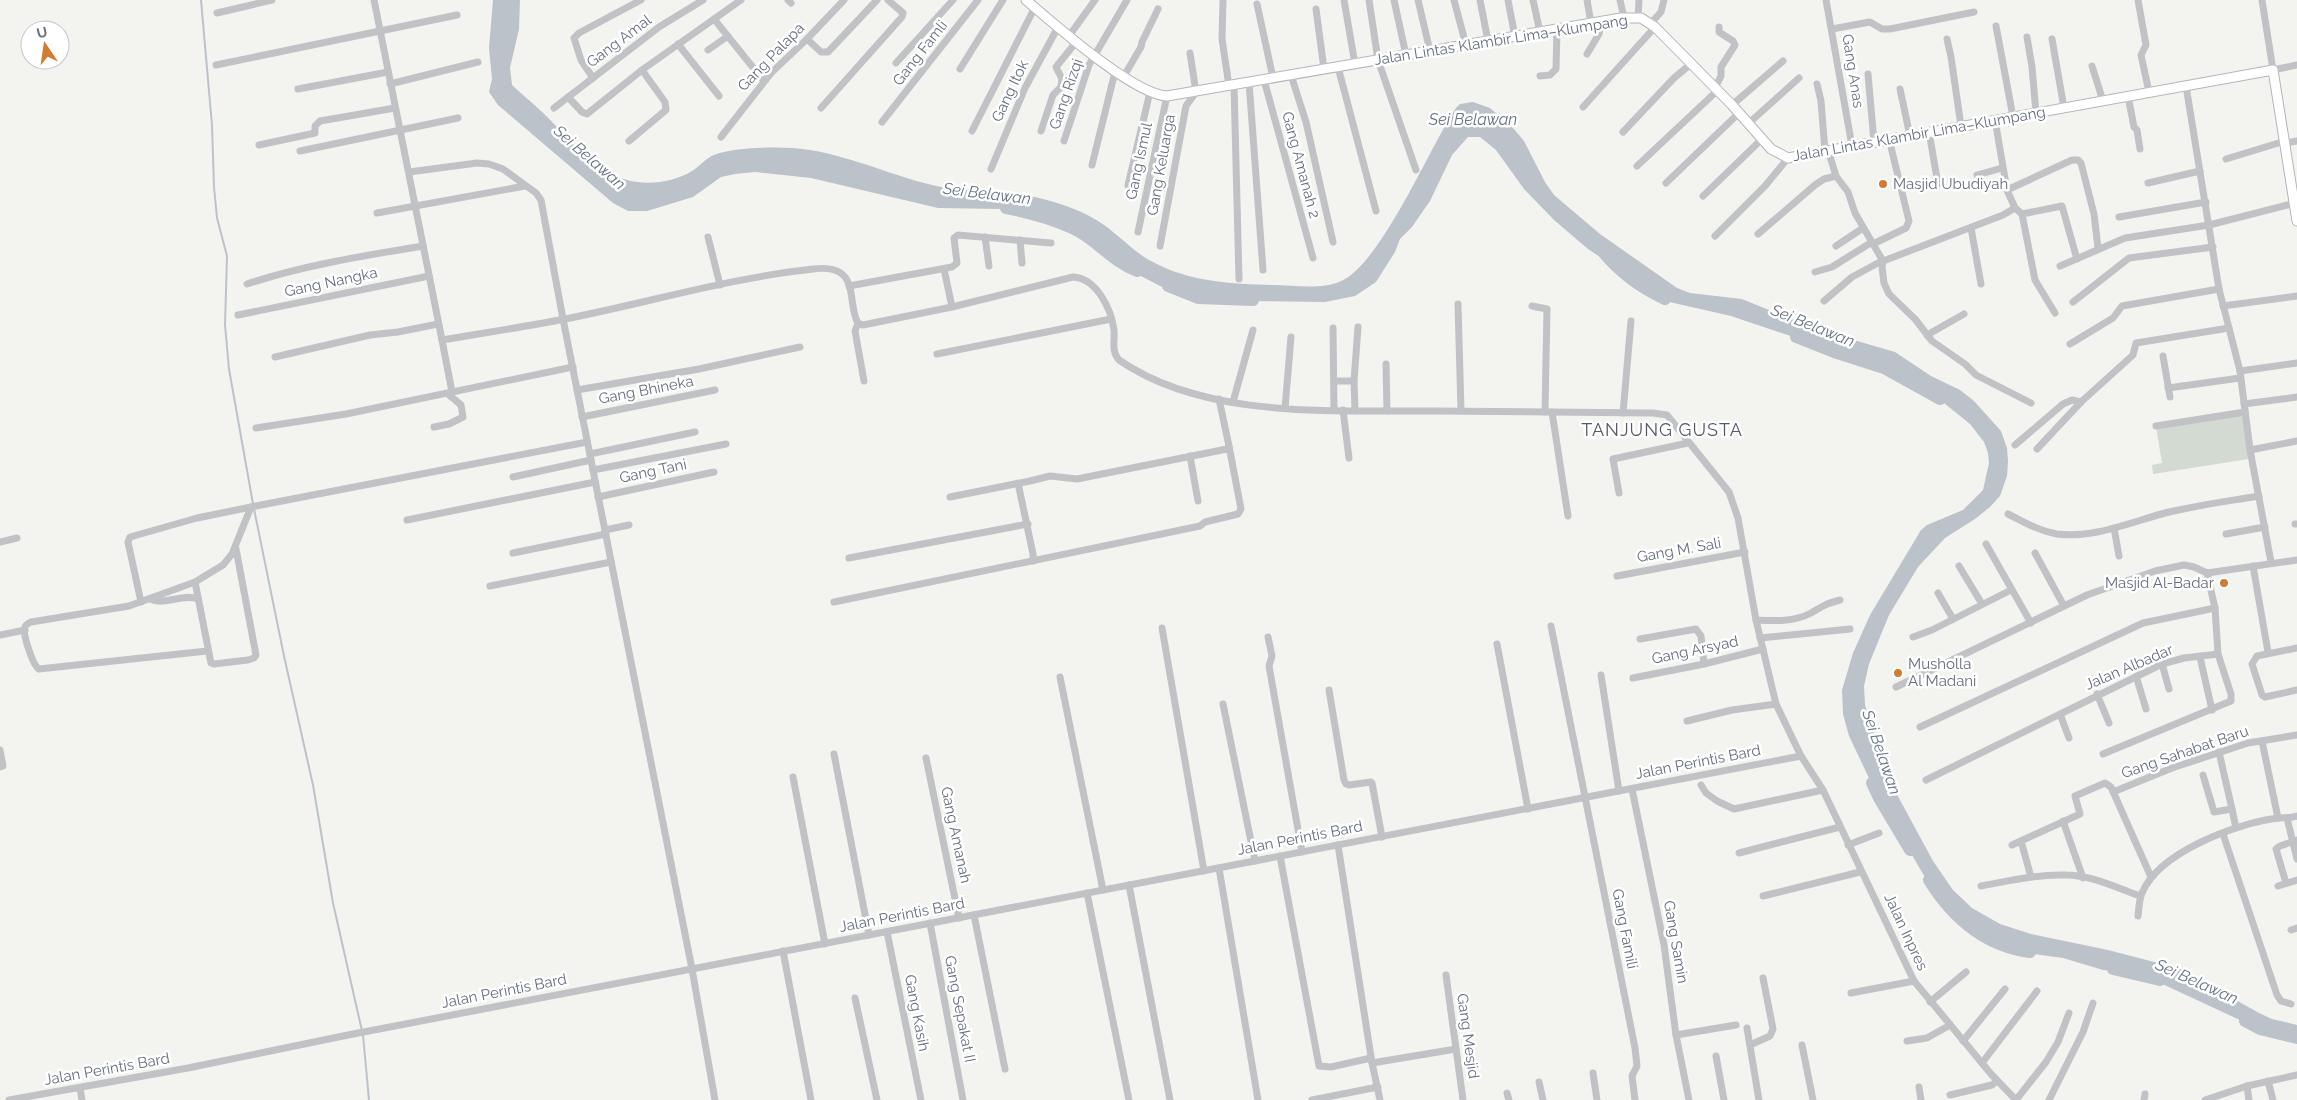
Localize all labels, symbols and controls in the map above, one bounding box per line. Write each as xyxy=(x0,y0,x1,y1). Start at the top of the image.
street label: Gang Amal xyxy=(583,10,656,71)
street label: Jalan Lintas Klambir Lima–Klumpang xyxy=(1373,11,1629,69)
street label: Gang Famli xyxy=(889,17,951,89)
street label: Gang Palapa xyxy=(734,19,808,95)
north arrow xyxy=(20,20,70,70)
text: U xyxy=(35,23,49,41)
street label: Gang Anas xyxy=(1838,33,1868,109)
street label: Gang Rizqi xyxy=(1046,56,1086,132)
street label: Gang Itok xyxy=(988,57,1032,125)
street label: Jalan Lintas Klambir Lima–Klumpang xyxy=(1791,103,2047,165)
street label: Gang Amanah 2 xyxy=(1278,110,1324,220)
water label: Sei Belawan xyxy=(1428,110,1517,129)
street label: Gang Keluarga xyxy=(1143,113,1179,217)
street label: Gang Ismul xyxy=(1122,120,1156,201)
water label: Sei Belawan xyxy=(549,121,629,194)
place label: Masjid Ubudiyah xyxy=(1893,175,2008,193)
marker: Masjid Ubudiyah xyxy=(1877,178,1889,190)
water label: Sei Belawan xyxy=(941,179,1032,208)
street label: Gang Nangka xyxy=(283,263,379,301)
water label: Sei Belawan xyxy=(1767,300,1857,351)
street label: Gang Bhineka xyxy=(597,372,695,408)
district label: TANJUNG GUSTA xyxy=(1581,419,1743,440)
street label: Gang Tani xyxy=(618,455,688,487)
street label: Gang M. Sali xyxy=(1635,534,1723,566)
place label: Masjid Al-Badar xyxy=(2105,574,2215,592)
marker: Masjid Al-Badar xyxy=(2218,577,2230,589)
street label: Gang Arsyad xyxy=(1650,632,1740,668)
street label: Jalan Albadar xyxy=(2082,640,2176,694)
place label: Musholla Al Madani xyxy=(1908,655,1976,690)
marker: Musholla Al Madani xyxy=(1892,667,1904,679)
water label: Sei Belawan xyxy=(1858,706,1905,797)
street label: Gang Sahabat Baru xyxy=(2119,722,2251,782)
street label: Jalan Perintis Bard xyxy=(1634,741,1762,783)
street label: Gang Amanah xyxy=(937,785,975,885)
street label: Jalan Perintis Bard xyxy=(1236,817,1364,859)
street label: Gang Famili xyxy=(1608,887,1642,971)
street label: Jalan Inpres xyxy=(1880,891,1932,973)
street label: Jalan Perintis Bard xyxy=(838,894,966,936)
street label: Gang Samin xyxy=(1660,899,1692,985)
street label: Gang Sepakat II xyxy=(941,954,979,1064)
water label: Sei Belawan xyxy=(2152,954,2241,1008)
street label: Jalan Perintis Bard xyxy=(440,970,568,1012)
street label: Gang Kasih xyxy=(901,973,933,1053)
street label: Gang Mesjid xyxy=(1453,992,1483,1080)
street label: Jalan Perintis Bard xyxy=(43,1049,171,1089)

